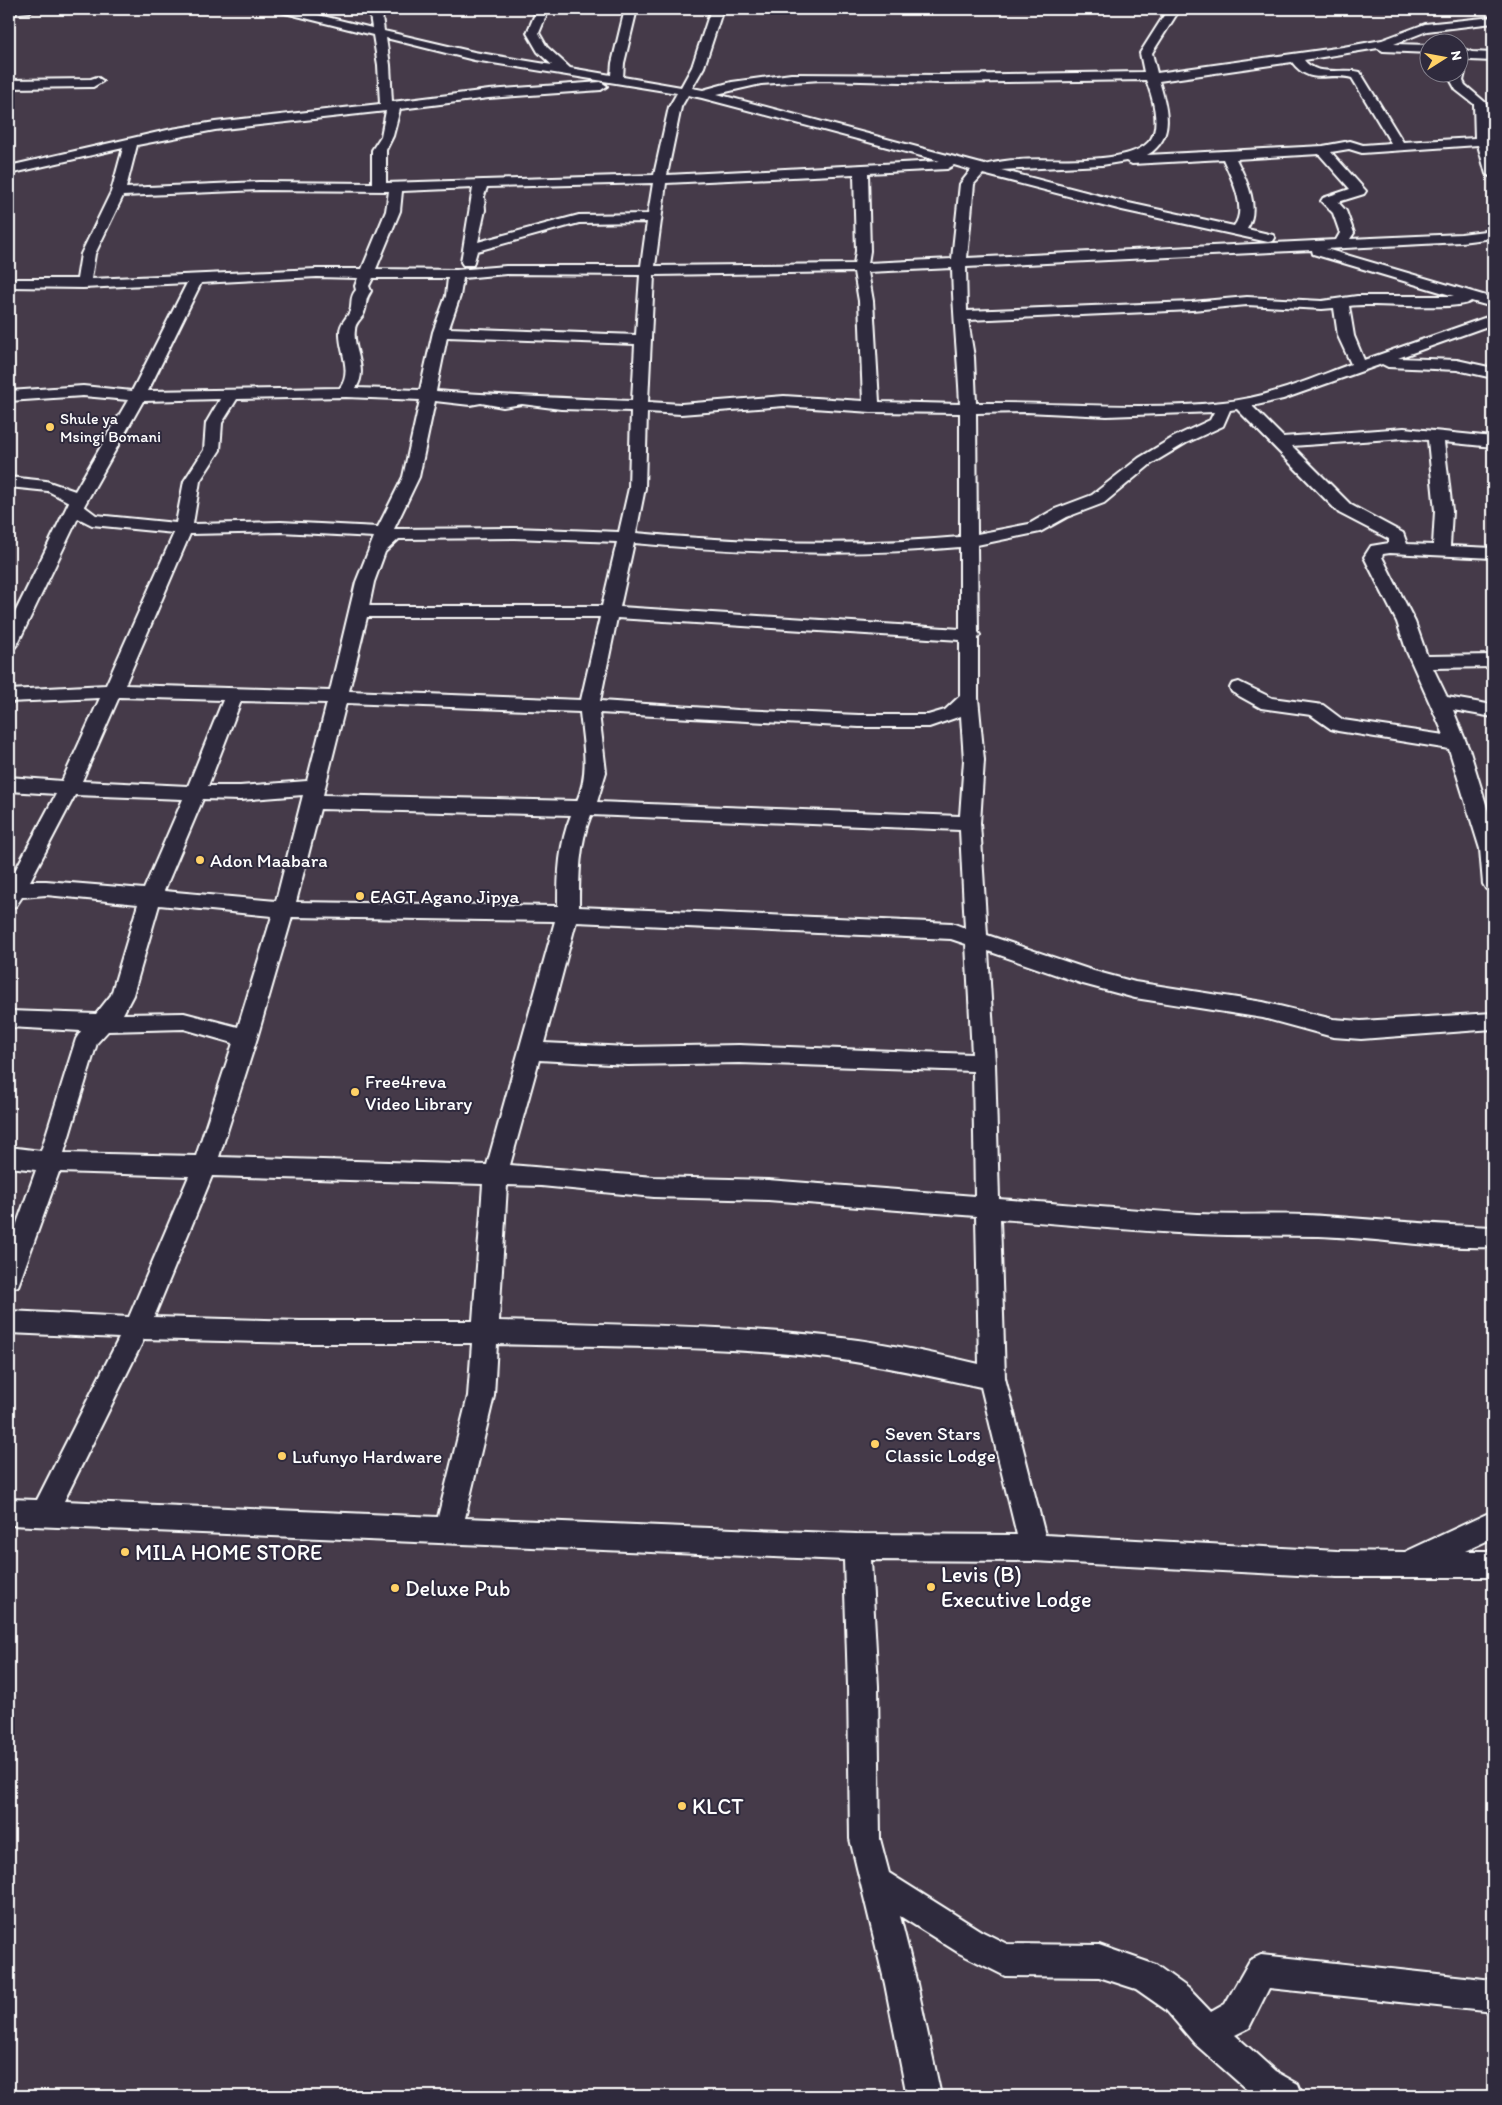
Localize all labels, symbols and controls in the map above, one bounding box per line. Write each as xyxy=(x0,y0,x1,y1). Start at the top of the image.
north arrow xyxy=(1420,32,1470,82)
text: N xyxy=(1447,49,1466,62)
place label: Shule ya Msingi Bomani xyxy=(60,409,161,446)
marker: Shule ya Msingi Bomani xyxy=(44,421,56,433)
place label: Adon Maabara xyxy=(210,849,328,872)
marker: Adon Maabara xyxy=(194,854,206,866)
place label: EAGT Agano Jipya xyxy=(370,885,520,908)
marker: EAGT Agano Jipya xyxy=(354,890,366,902)
place label: Free4reva Video Library xyxy=(365,1070,472,1115)
marker: Free4reva Video Library xyxy=(349,1086,361,1098)
place label: Seven Stars Classic Lodge xyxy=(885,1422,996,1467)
marker: Seven Stars Classic Lodge xyxy=(869,1438,881,1450)
place label: Lufunyo Hardware xyxy=(292,1445,442,1468)
marker: Lufunyo Hardware xyxy=(276,1450,288,1462)
place label: MILA HOME STORE xyxy=(135,1539,322,1566)
marker: MILA HOME STORE xyxy=(119,1546,131,1558)
place label: Levis (B) Executive Lodge xyxy=(941,1561,1092,1613)
place label: Deluxe Pub xyxy=(405,1575,510,1602)
marker: Levis (B) Executive Lodge xyxy=(925,1581,937,1593)
marker: Deluxe Pub xyxy=(389,1582,401,1594)
place label: KLCT xyxy=(692,1793,744,1820)
marker: KLCT xyxy=(676,1800,688,1812)

